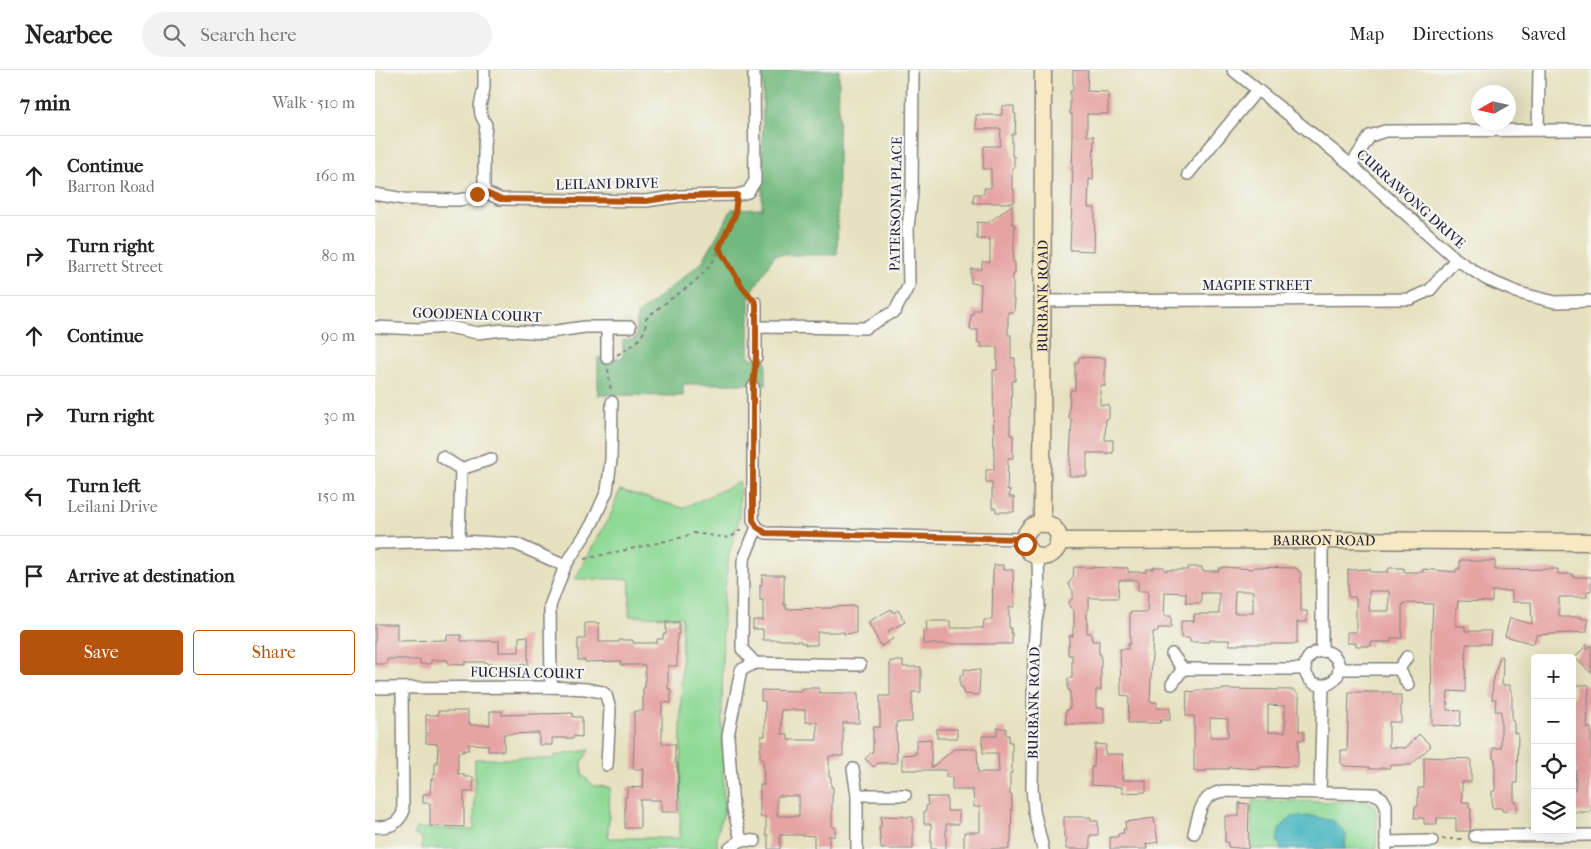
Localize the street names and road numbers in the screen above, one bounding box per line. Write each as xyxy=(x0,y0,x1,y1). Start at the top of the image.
street label: PATERSONIA PLACE xyxy=(886,136,906,272)
street label: CURRAWONG DRIVE xyxy=(1353,146,1469,253)
street label: LEILANI DRIVE xyxy=(555,175,659,193)
street label: BURBANK ROAD xyxy=(1034,239,1051,352)
street label: MAGPIE STREET xyxy=(1202,277,1313,294)
street label: GOODENIA COURT xyxy=(412,304,543,326)
street label: BARRON ROAD xyxy=(1272,531,1376,549)
street label: BURBANK ROAD xyxy=(1025,646,1043,759)
street label: FUCHSIA COURT xyxy=(470,664,585,683)

